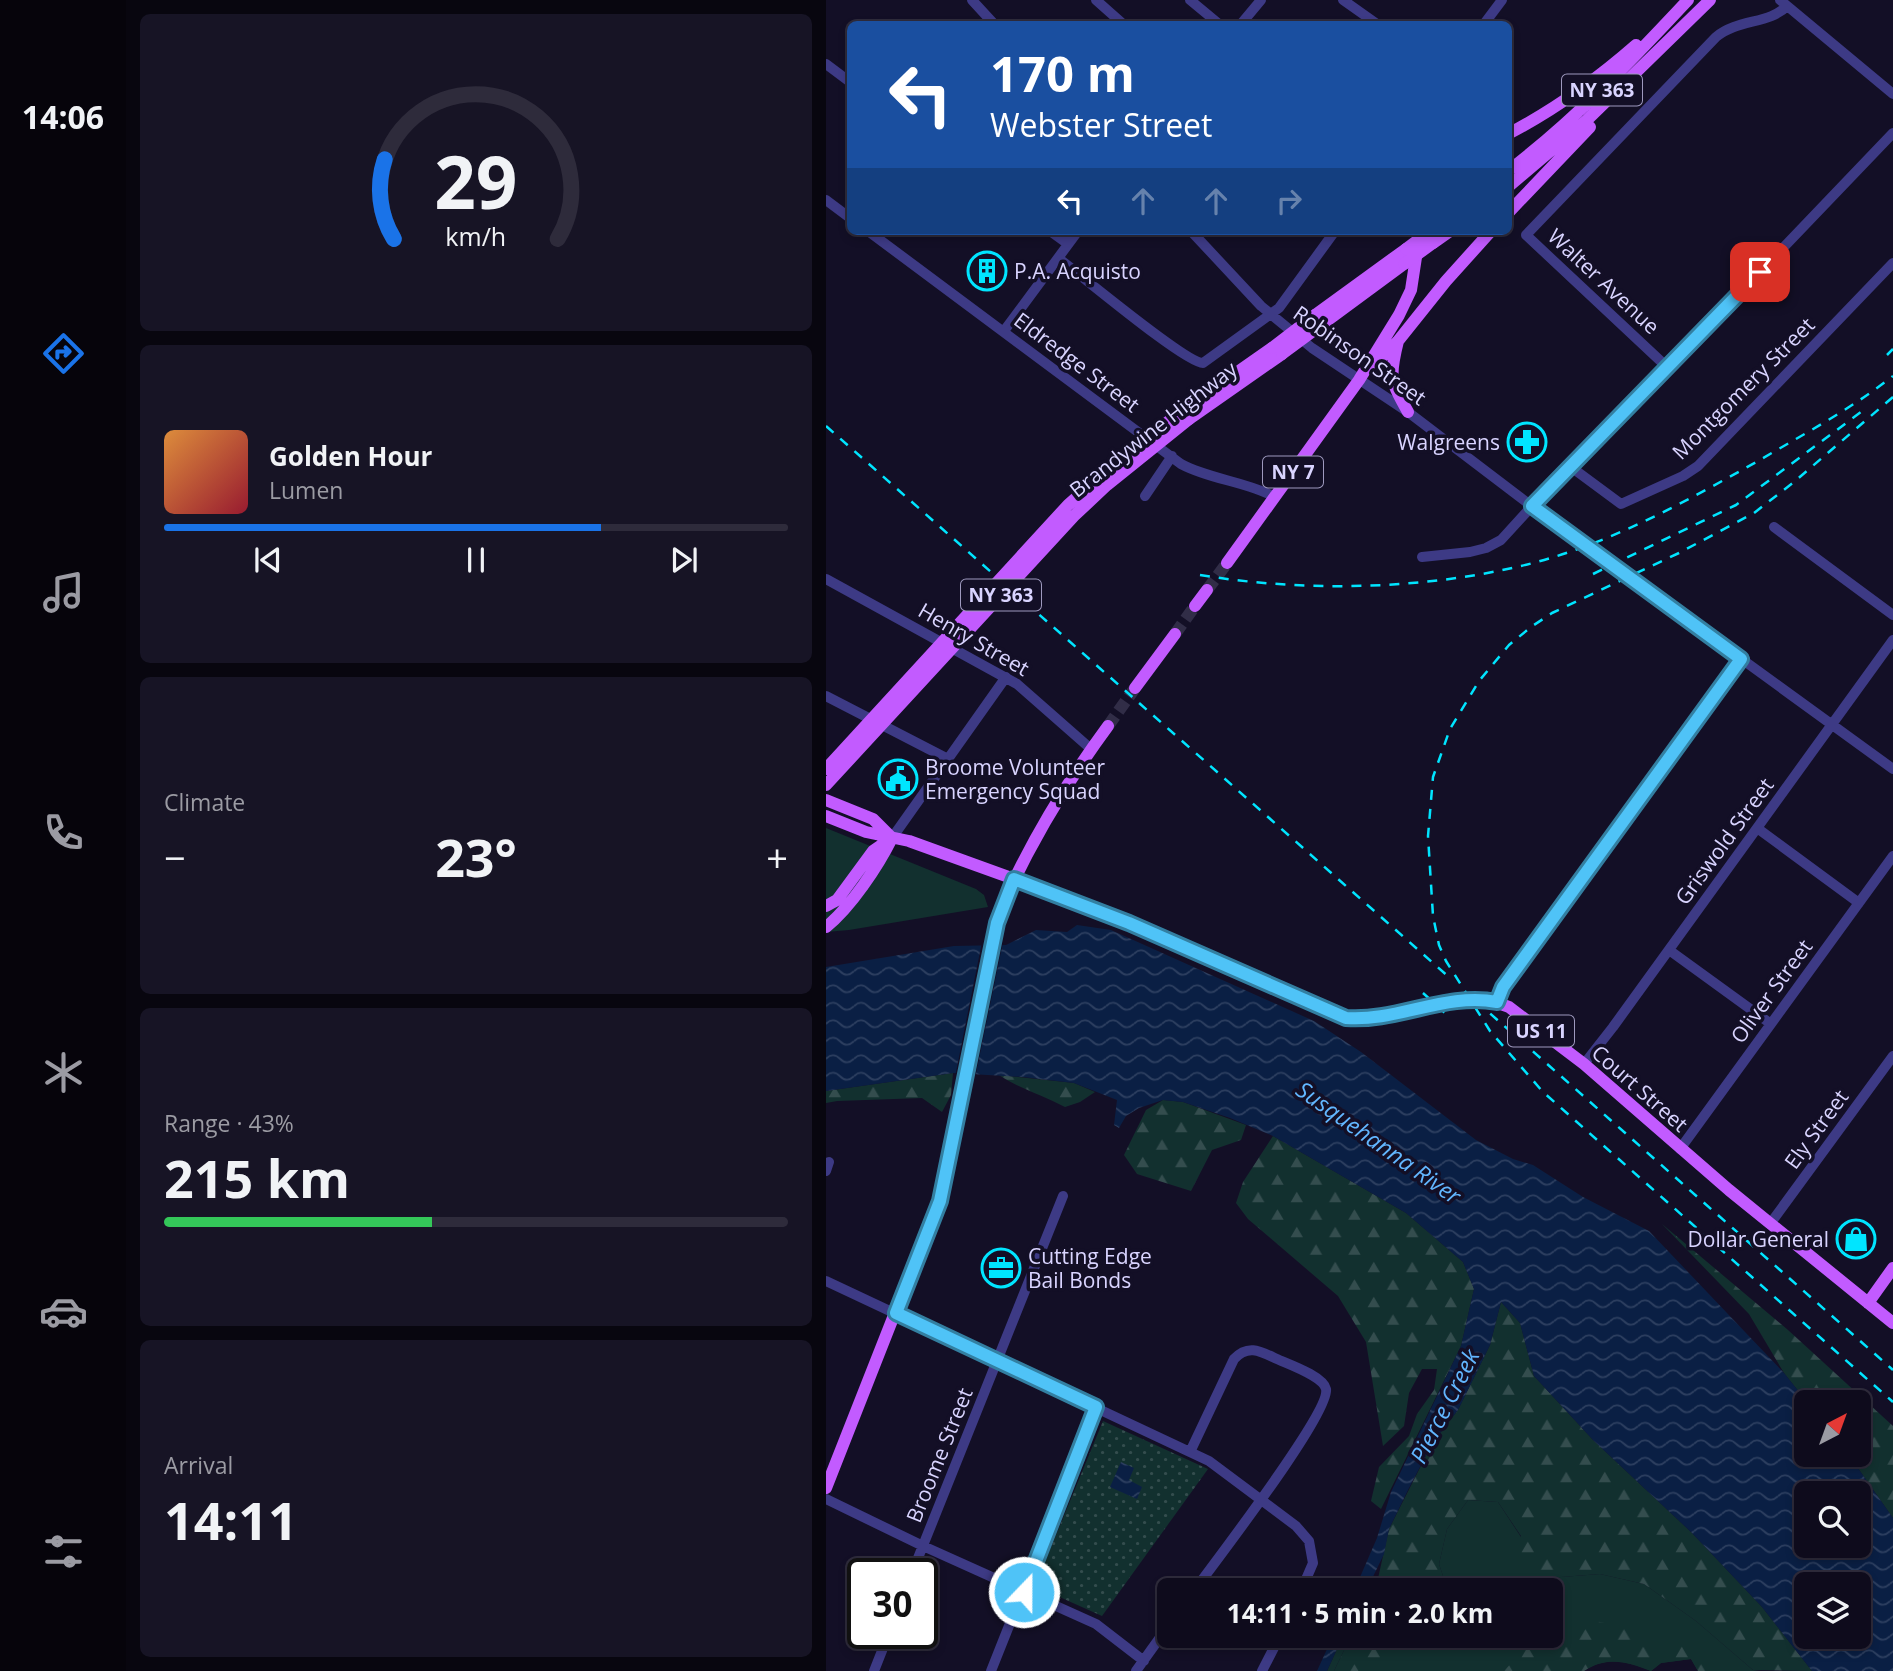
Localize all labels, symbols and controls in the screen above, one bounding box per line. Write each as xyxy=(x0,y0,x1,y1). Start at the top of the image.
text: 170 m xyxy=(990,40,1135,106)
icon: left xyxy=(875,49,966,140)
road number: NY 363 xyxy=(1562,74,1642,106)
text: 14:06 xyxy=(22,95,104,138)
text: Webster Street xyxy=(990,103,1212,146)
text: 29 xyxy=(434,131,518,230)
icon: left xyxy=(1051,182,1089,220)
icon: ahead xyxy=(1124,182,1162,220)
icon: ahead xyxy=(1197,182,1235,220)
icon: right xyxy=(1270,182,1308,220)
text: km/h xyxy=(446,219,506,253)
street label: Walter Avenue xyxy=(1542,222,1666,340)
pin xyxy=(1730,242,1790,302)
building icon: P.A. Acquisto xyxy=(966,250,1008,292)
icon: arrive xyxy=(1741,253,1779,291)
place label: P.A. Acquisto xyxy=(1014,257,1141,285)
street label: Robinson Street xyxy=(1288,299,1432,411)
street label: Eldredge Street xyxy=(1009,306,1145,418)
street label: Montgomery Street xyxy=(1666,311,1820,465)
icon: directions xyxy=(39,329,88,378)
street label: Brandywine Highway xyxy=(1063,354,1243,503)
pharmacy icon: Walgreens xyxy=(1506,421,1548,463)
place label: Walgreens xyxy=(1397,428,1500,456)
text: Golden Hour xyxy=(269,438,432,474)
road number: NY 7 xyxy=(1263,457,1323,488)
text: Lumen xyxy=(269,474,343,506)
icon: previous xyxy=(249,541,287,579)
icon: pause xyxy=(457,541,495,579)
icon: next xyxy=(665,541,703,579)
icon: music xyxy=(39,568,88,617)
road number: NY 363 xyxy=(961,580,1041,610)
street label: Henry Street xyxy=(914,596,1034,682)
place label: Broome Volunteer Emergency Squad xyxy=(925,753,1105,805)
public building icon: Broome Volunteer Emergency Squad xyxy=(877,758,919,800)
street label: Griswold Street xyxy=(1668,772,1780,910)
text: Climate xyxy=(164,786,245,818)
icon: phone xyxy=(39,808,88,857)
text: 23° xyxy=(435,821,517,892)
text: − xyxy=(164,831,186,883)
text: + xyxy=(766,831,788,883)
street label: Oliver Street xyxy=(1724,933,1818,1049)
road number: US 11 xyxy=(1508,1015,1574,1046)
street label: Court Street xyxy=(1586,1038,1694,1138)
icon: climate xyxy=(39,1048,88,1097)
water label: Susquehanna River xyxy=(1290,1073,1469,1211)
street label: Ely Street xyxy=(1778,1084,1854,1174)
text: Range · 43% xyxy=(164,1107,294,1139)
text: 215 km xyxy=(164,1142,350,1213)
shop icon: Dollar General xyxy=(1835,1218,1877,1260)
place label: Dollar General xyxy=(1688,1225,1829,1253)
place label: Cutting Edge Bail Bonds xyxy=(1028,1242,1152,1294)
office icon: Cutting Edge Bail Bonds xyxy=(980,1247,1022,1289)
icon: car xyxy=(39,1287,88,1336)
water label: Pierce Creek xyxy=(1402,1343,1487,1468)
street label: Broome Street xyxy=(899,1384,979,1526)
north arrow xyxy=(1794,1390,1871,1466)
map controls xyxy=(1794,1390,1871,1649)
text: Arrival xyxy=(164,1449,233,1481)
button: search xyxy=(1794,1481,1871,1558)
text: 14:11 xyxy=(164,1484,298,1555)
icon: filters xyxy=(39,1527,88,1576)
position arrow xyxy=(987,1555,1061,1629)
speed limit sign: 30 xyxy=(847,1558,938,1649)
button: layers xyxy=(1794,1572,1871,1649)
text: 14:11 · 5 min · 2.0 km xyxy=(1227,1595,1493,1631)

